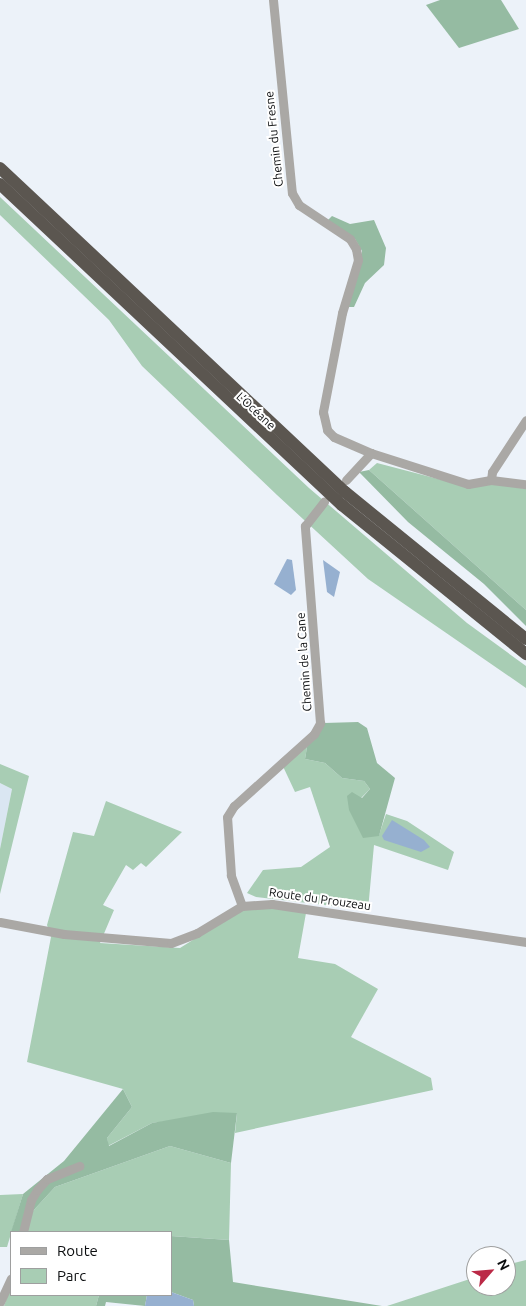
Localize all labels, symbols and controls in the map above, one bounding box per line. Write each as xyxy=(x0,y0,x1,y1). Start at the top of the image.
street label: Chemin du Fresne xyxy=(262,90,286,188)
street label: L’Océane xyxy=(233,389,279,433)
street label: Chemin de la Cane xyxy=(293,612,315,712)
street label: Route du Prouzeau xyxy=(268,885,372,913)
legend xyxy=(10,1231,172,1296)
text: Route xyxy=(57,1242,98,1259)
north arrow xyxy=(466,1246,516,1296)
text: N xyxy=(494,1256,513,1273)
text: Parc xyxy=(57,1267,86,1284)

